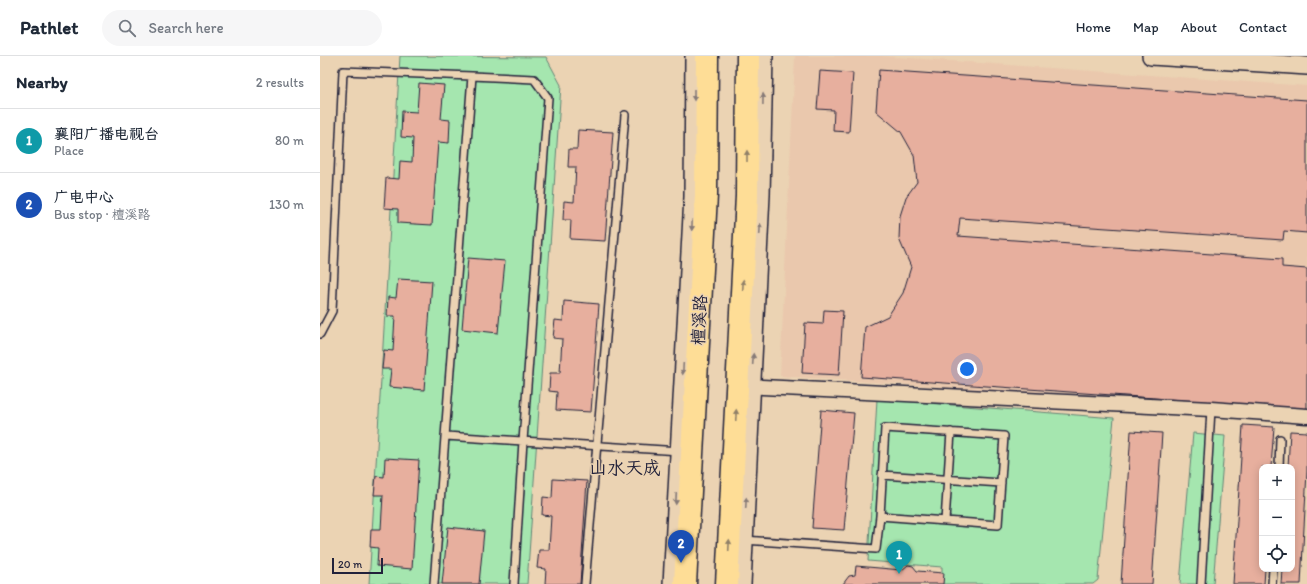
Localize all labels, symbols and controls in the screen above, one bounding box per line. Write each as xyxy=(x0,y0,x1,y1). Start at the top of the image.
search box xyxy=(102,10,382,46)
text: Pathlet xyxy=(20,16,78,39)
icon: search xyxy=(116,17,138,39)
text: Search here xyxy=(148,19,224,37)
text: Home xyxy=(1076,19,1111,36)
text: Map xyxy=(1133,19,1159,36)
text: About xyxy=(1181,19,1217,36)
text: Contact xyxy=(1239,19,1287,36)
text: Nearby xyxy=(16,72,68,92)
text: 2 results xyxy=(256,75,304,90)
one-way arrow xyxy=(691,89,697,102)
one-way arrow xyxy=(760,92,766,105)
text: 襄阳广播电视台 xyxy=(54,125,159,143)
text: 1 xyxy=(26,133,32,148)
text: 80 m xyxy=(275,133,304,148)
text: Place xyxy=(54,143,84,158)
one-way arrow xyxy=(744,150,751,162)
text: 广电中心 xyxy=(54,188,114,206)
text: 2 xyxy=(26,197,32,212)
text: 130 m xyxy=(269,197,304,212)
text: Bus stop · 檀溪路 xyxy=(54,207,150,222)
one-way arrow xyxy=(688,219,695,231)
one-way arrow xyxy=(756,223,763,235)
one-way arrow xyxy=(739,279,746,291)
street label: 檀溪路 xyxy=(688,294,710,346)
one-way arrow xyxy=(750,353,757,365)
your location xyxy=(957,359,977,379)
one-way arrow xyxy=(680,363,687,375)
one-way arrow xyxy=(732,409,739,421)
district label: 山水天成 xyxy=(589,457,661,479)
map controls xyxy=(1259,464,1295,572)
button: + xyxy=(1259,464,1295,500)
one-way arrow xyxy=(673,493,680,505)
one-way arrow xyxy=(743,497,750,509)
button: − xyxy=(1259,500,1295,536)
pin: 2 xyxy=(668,530,694,563)
button: locate xyxy=(1259,536,1295,572)
one-way arrow xyxy=(726,538,732,551)
pin: 1 xyxy=(886,541,912,574)
scale bar xyxy=(332,556,383,575)
text: 20 m xyxy=(338,558,362,571)

